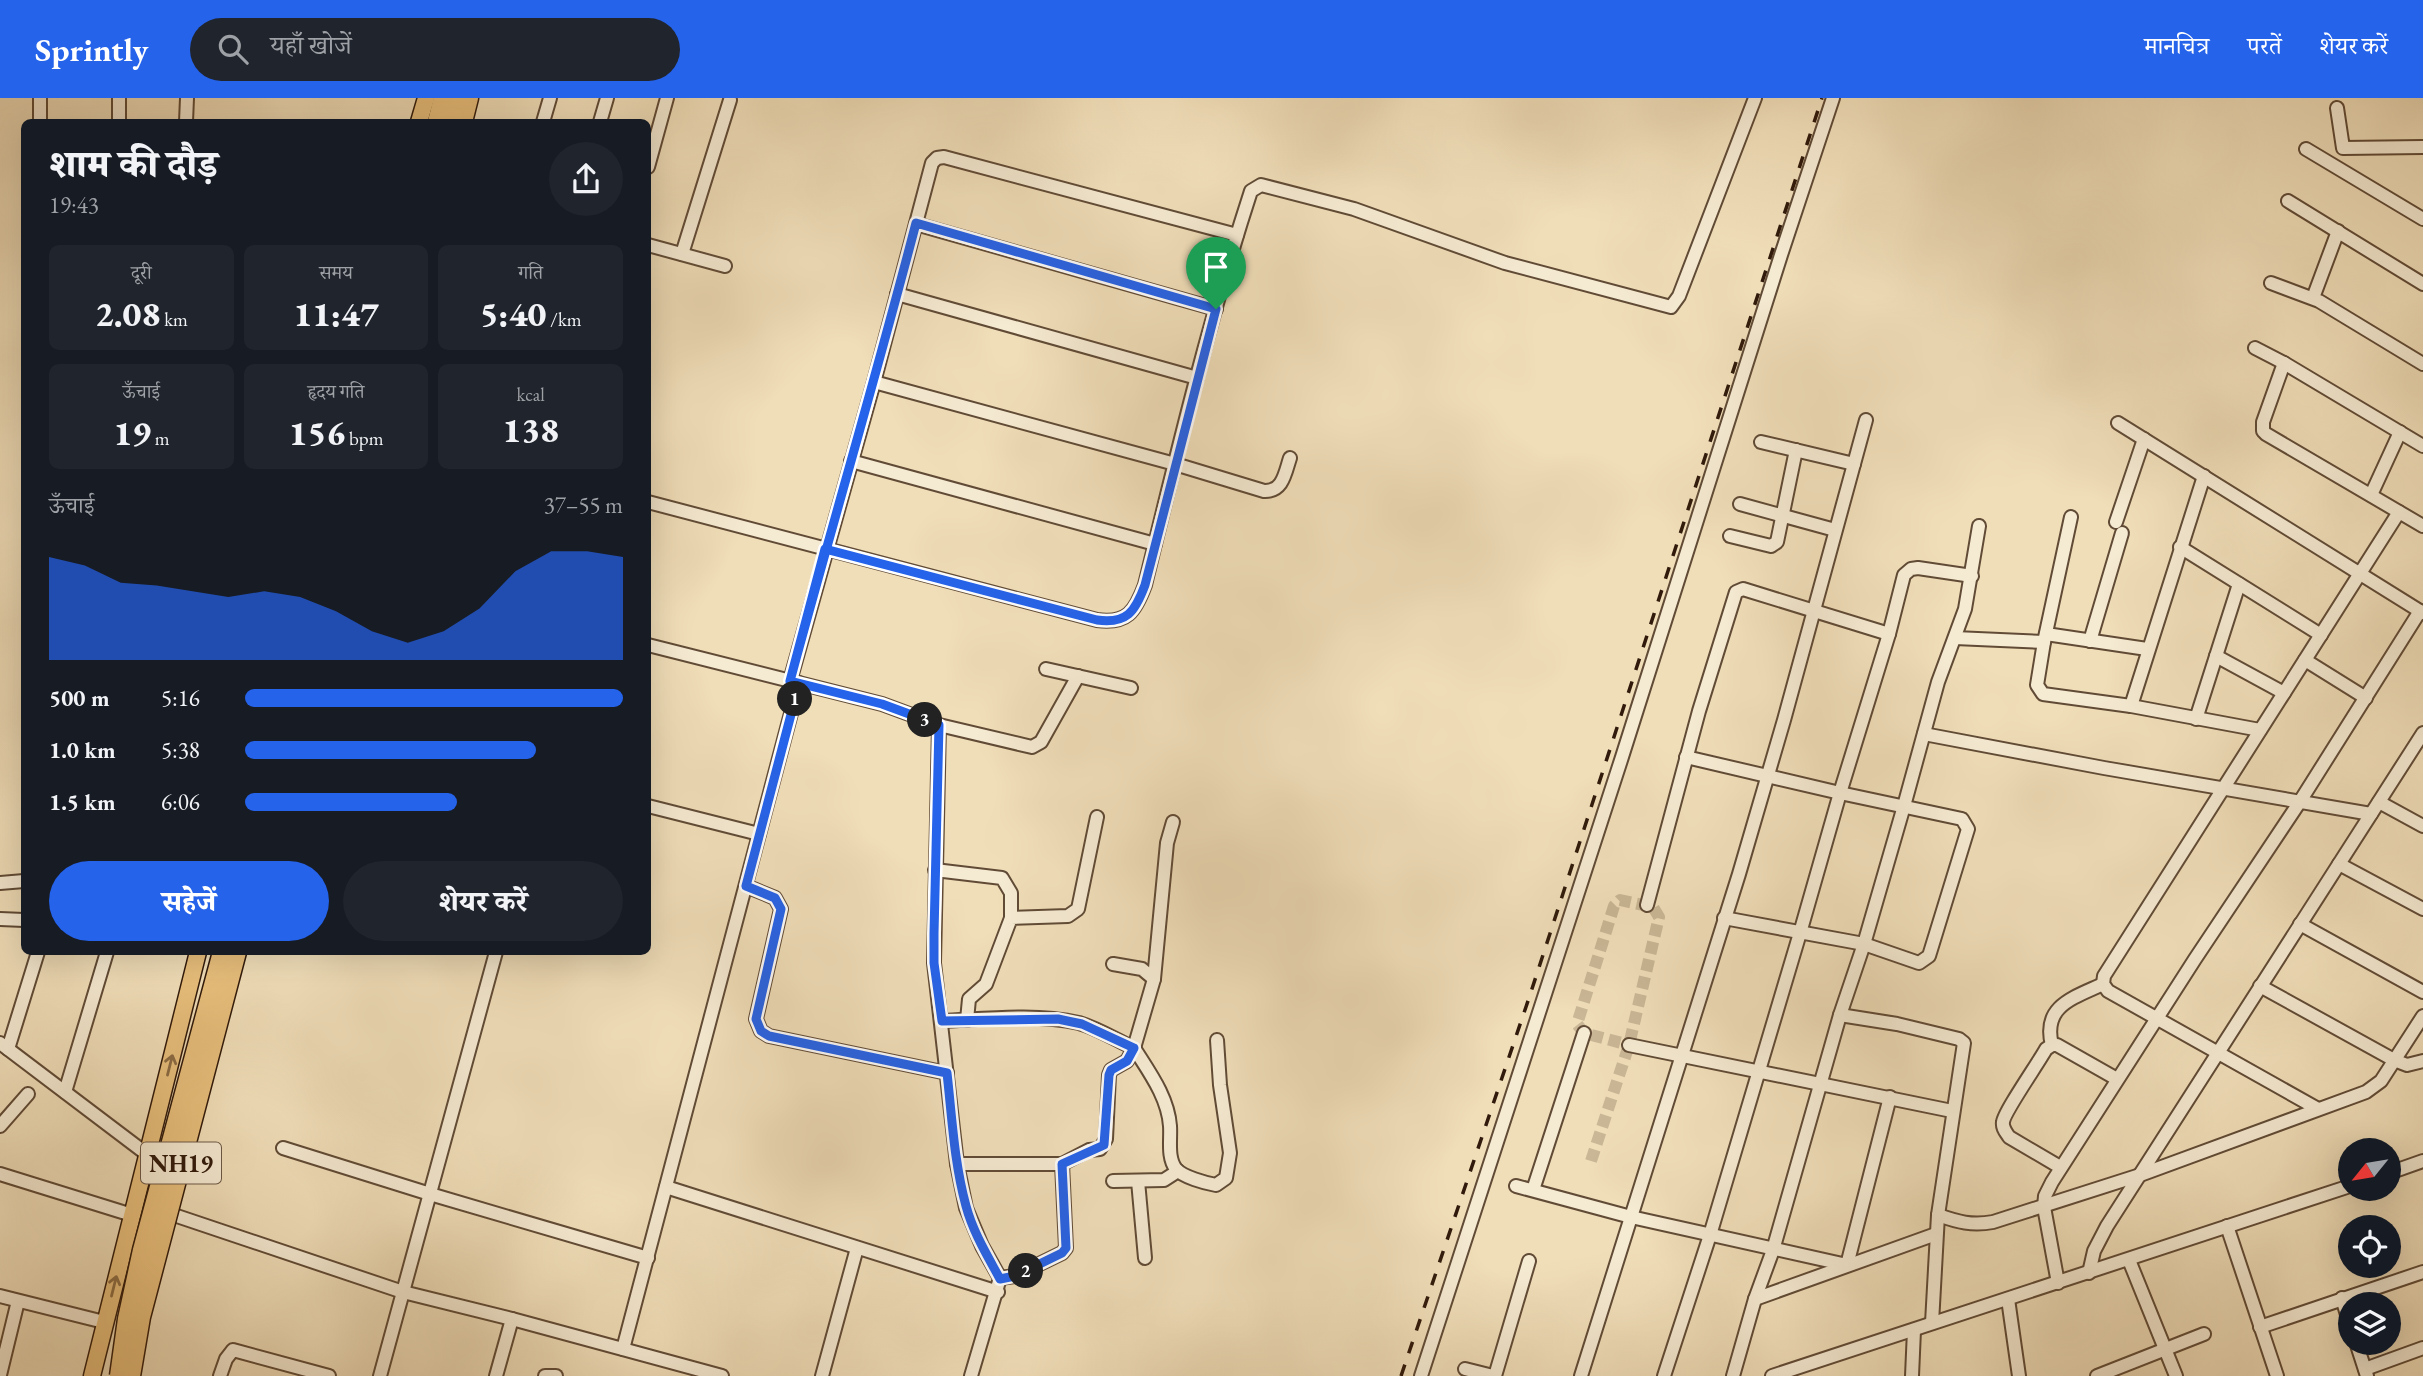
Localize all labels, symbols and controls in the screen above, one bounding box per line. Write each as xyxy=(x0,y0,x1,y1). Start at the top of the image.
search box xyxy=(190,18,680,81)
text: Sprintly xyxy=(35,28,148,71)
text: यहाँ खोजें xyxy=(270,28,352,62)
icon: search xyxy=(214,30,252,68)
text: मानचित्र xyxy=(2144,30,2209,61)
text: परतें xyxy=(2247,30,2282,61)
text: शेयर करें xyxy=(2320,30,2388,61)
text: शाम की दौड़ xyxy=(49,139,218,188)
button: share xyxy=(549,142,623,216)
text: 19:43 xyxy=(49,190,99,220)
pin xyxy=(1186,237,1246,309)
icon: arrive xyxy=(1197,248,1235,286)
text: दूरी xyxy=(131,260,152,285)
text: समय xyxy=(319,260,353,285)
text: गति xyxy=(518,260,543,285)
text: 2.08 xyxy=(95,291,160,336)
text: 11:47 xyxy=(293,291,379,336)
text: 5:40 xyxy=(480,291,547,336)
text: km xyxy=(160,307,188,332)
text: /km xyxy=(547,307,582,332)
text: ऊँचाई xyxy=(123,379,160,404)
text: हृदय गति xyxy=(307,379,365,404)
text: kcal xyxy=(516,382,545,407)
text: 138 xyxy=(502,407,559,452)
text: 19 xyxy=(113,410,151,455)
text: 156 xyxy=(289,410,345,455)
text: m xyxy=(151,426,170,451)
text: bpm xyxy=(345,426,383,451)
text: ऊँचाई xyxy=(49,490,94,520)
text: 37–55 m xyxy=(544,490,623,520)
pin: 1 xyxy=(778,682,812,716)
text: 500 m xyxy=(49,683,110,713)
text: 5:16 xyxy=(161,683,200,713)
text: 1 xyxy=(789,686,800,711)
pin: 3 xyxy=(908,702,942,738)
text: 3 xyxy=(919,707,930,732)
text: 1.0 km xyxy=(49,735,116,765)
text: 5:38 xyxy=(161,735,200,765)
text: 1.5 km xyxy=(49,787,116,817)
text: 6:06 xyxy=(161,787,200,817)
button: सहेजें xyxy=(49,861,329,941)
button: शेयर करें xyxy=(343,861,623,941)
one-way arrow xyxy=(164,1054,177,1077)
north arrow xyxy=(2338,1138,2401,1200)
map controls xyxy=(2338,1138,2401,1355)
road number: NH19 xyxy=(141,1142,221,1184)
button: locate xyxy=(2338,1215,2401,1278)
pin: 2 xyxy=(1009,1254,1044,1288)
text: 2 xyxy=(1020,1258,1031,1283)
one-way arrow xyxy=(108,1275,121,1298)
button: layers xyxy=(2338,1292,2401,1355)

